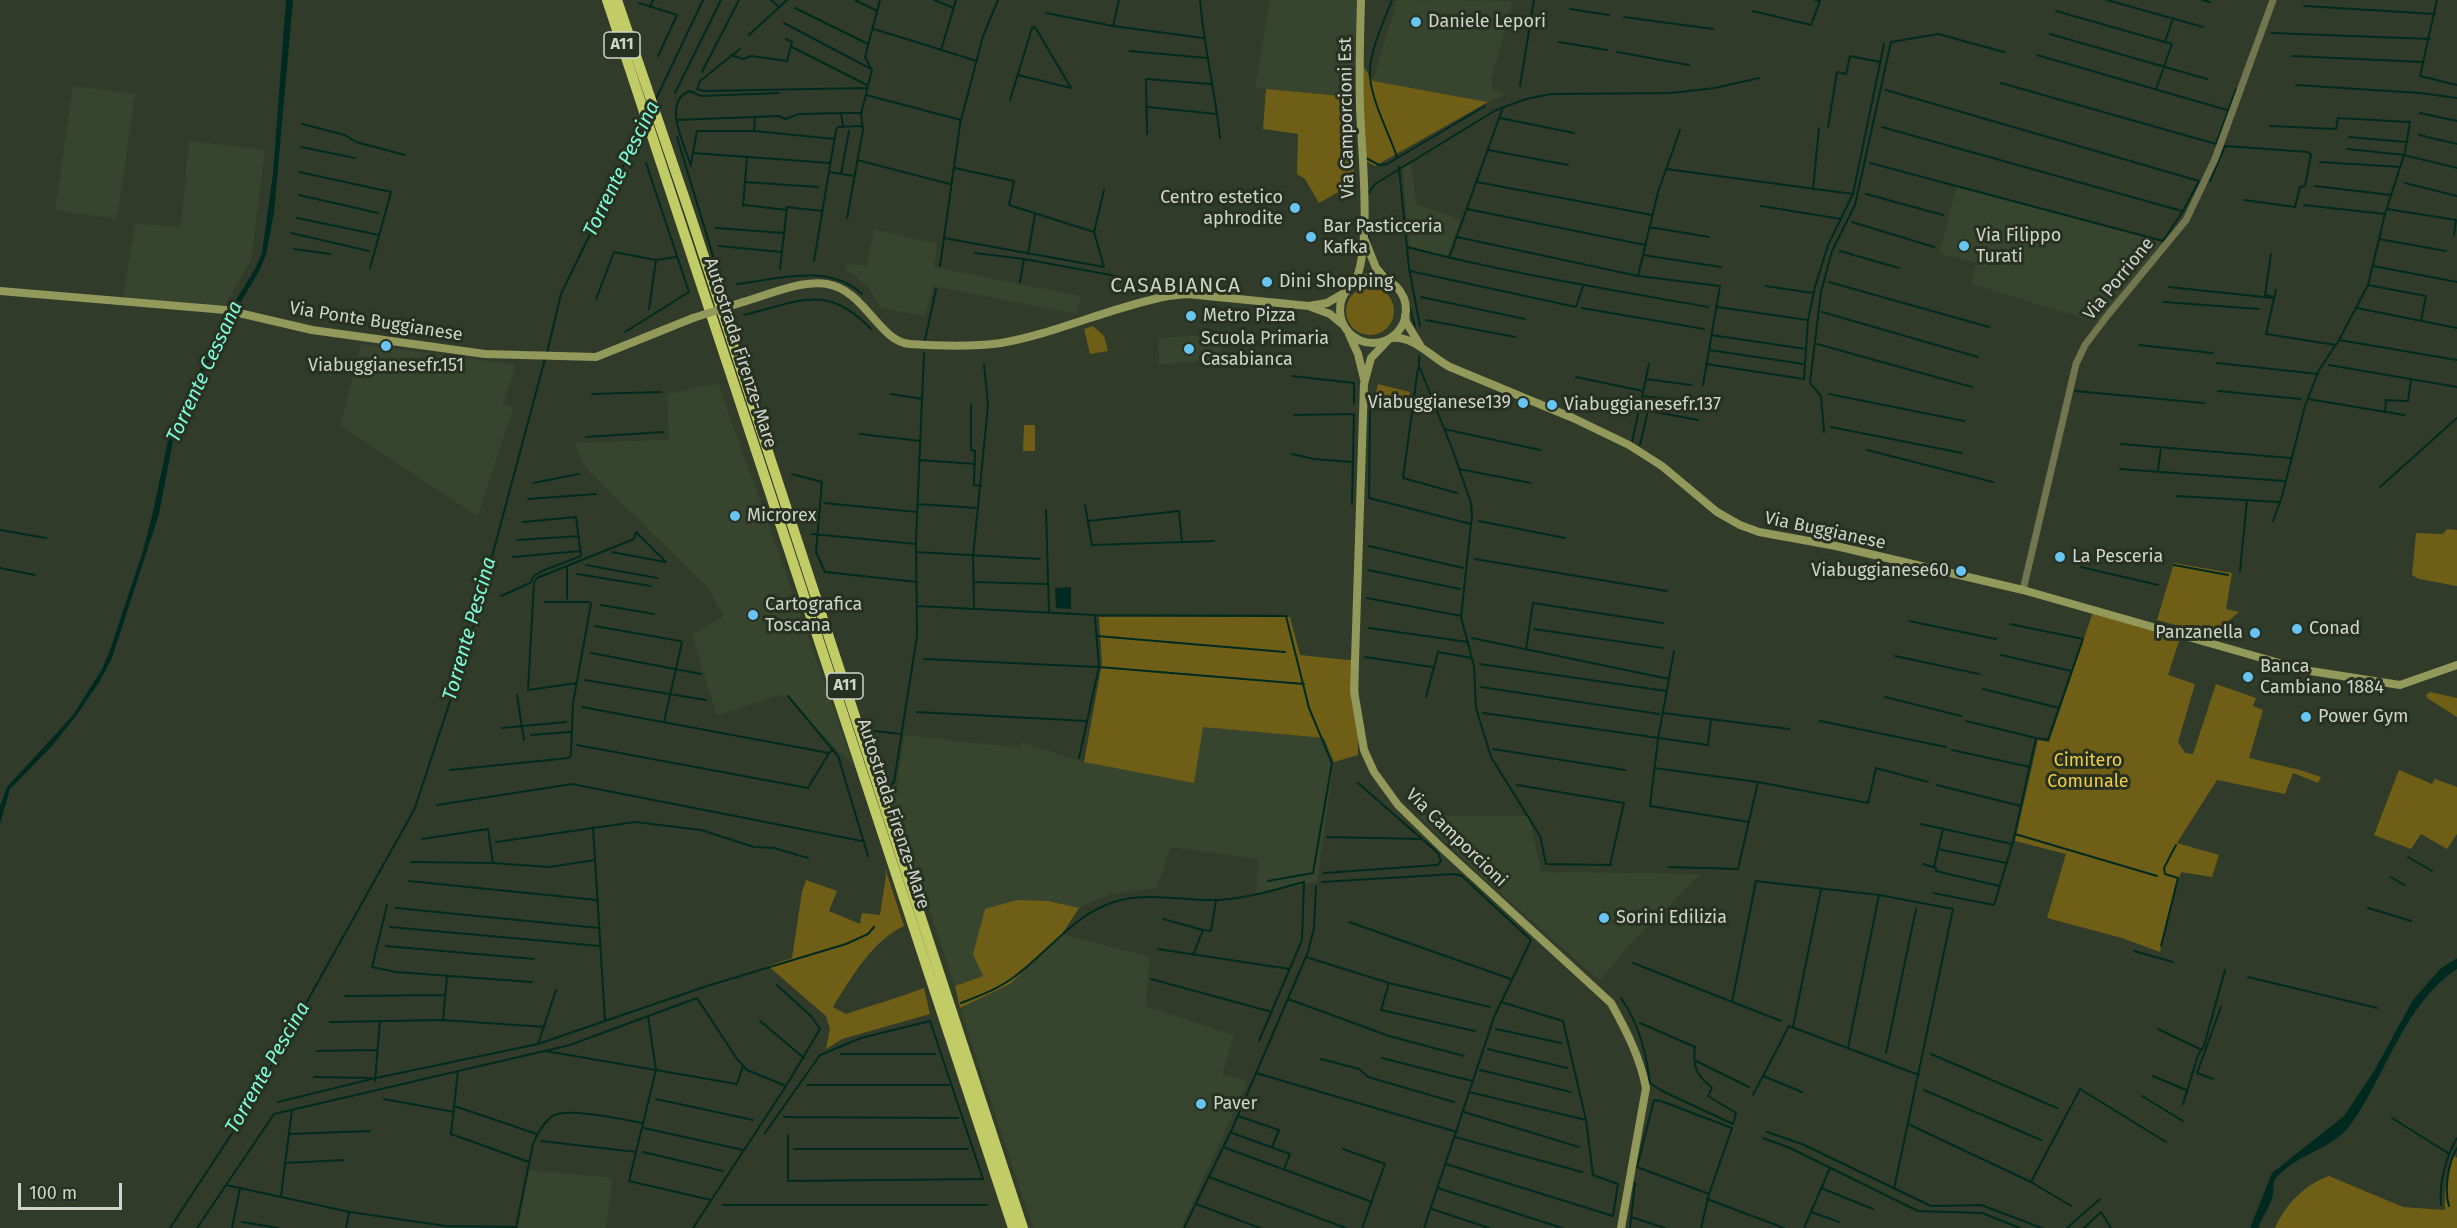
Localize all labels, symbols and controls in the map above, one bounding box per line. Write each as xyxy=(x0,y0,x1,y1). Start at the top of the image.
place label: Daniele Lepori xyxy=(1428,11,1546,33)
marker: Daniele Lepori xyxy=(1409,15,1423,29)
road number: A11 xyxy=(604,32,640,58)
street label: Via Camporcioni Est xyxy=(1335,37,1359,199)
water label: Torrente Pescina xyxy=(579,97,665,241)
place label: Centro estetico aphrodite xyxy=(1160,187,1283,230)
marker: Centro estetico aphrodite xyxy=(1288,201,1302,215)
place label: Bar Pasticceria Kafka xyxy=(1323,216,1443,258)
place label: Via Filippo Turati xyxy=(1976,225,2061,268)
marker: Bar Pasticceria Kafka xyxy=(1304,230,1318,244)
street label: Via Porrione xyxy=(2079,233,2159,325)
marker: Via Filippo Turati xyxy=(1957,239,1971,253)
street label: Autostrada Firenze-Mare xyxy=(699,255,781,451)
place label: Dini Shopping xyxy=(1279,271,1393,293)
district label: CASABIANCA xyxy=(1110,273,1242,299)
marker: Dini Shopping xyxy=(1260,275,1274,289)
water label: Torrente Cessana xyxy=(162,298,248,446)
street label: Via Ponte Buggianese xyxy=(288,298,464,346)
place label: Metro Pizza xyxy=(1203,305,1296,327)
marker: Metro Pizza xyxy=(1184,309,1198,323)
place label: Scuola Primaria Casabianca xyxy=(1201,328,1329,370)
marker: Viabuggianesefr.151 xyxy=(379,339,393,353)
marker: Scuola Primaria Casabianca xyxy=(1182,342,1196,356)
place label: Viabuggianesefr.151 xyxy=(308,355,464,377)
place label: Viabuggianese139 xyxy=(1368,392,1511,414)
place label: Viabuggianesefr.137 xyxy=(1564,394,1721,416)
marker: Viabuggianese139 xyxy=(1516,396,1530,410)
marker: Viabuggianesefr.137 xyxy=(1545,398,1559,412)
place label: Microrex xyxy=(747,505,816,527)
street label: Via Buggianese xyxy=(1762,508,1888,554)
marker: Microrex xyxy=(728,509,742,523)
place label: La Pesceria xyxy=(2072,546,2163,568)
marker: La Pesceria xyxy=(2053,550,2067,564)
water label: Torrente Pescina xyxy=(438,555,502,703)
place label: Viabuggianese60 xyxy=(1811,560,1949,582)
marker: Viabuggianese60 xyxy=(1954,564,1968,578)
place label: Cartografica Toscana xyxy=(765,594,862,636)
marker: Cartografica Toscana xyxy=(746,608,760,622)
place label: Conad xyxy=(2309,618,2360,640)
place label: Panzanella xyxy=(2155,622,2243,644)
marker: Conad xyxy=(2290,622,2304,636)
marker: Panzanella xyxy=(2248,626,2262,640)
place label: Banca Cambiano 1884 xyxy=(2260,656,2384,698)
marker: Banca Cambiano 1884 xyxy=(2241,670,2255,684)
road number: A11 xyxy=(827,673,863,699)
place label: Power Gym xyxy=(2318,706,2409,728)
marker: Power Gym xyxy=(2299,710,2313,724)
street label: Autostrada Firenze-Mare xyxy=(852,716,934,912)
park label: Cimitero Comunale xyxy=(2047,750,2129,792)
street label: Via Camporcioni xyxy=(1401,784,1511,892)
place label: Sorini Edilizia xyxy=(1616,907,1727,929)
marker: Sorini Edilizia xyxy=(1597,911,1611,925)
water label: Torrente Pescina xyxy=(221,998,315,1138)
place label: Paver xyxy=(1213,1093,1258,1115)
marker: Paver xyxy=(1194,1097,1208,1111)
scale bar xyxy=(21,1171,124,1209)
text: 100 m xyxy=(29,1182,77,1204)

